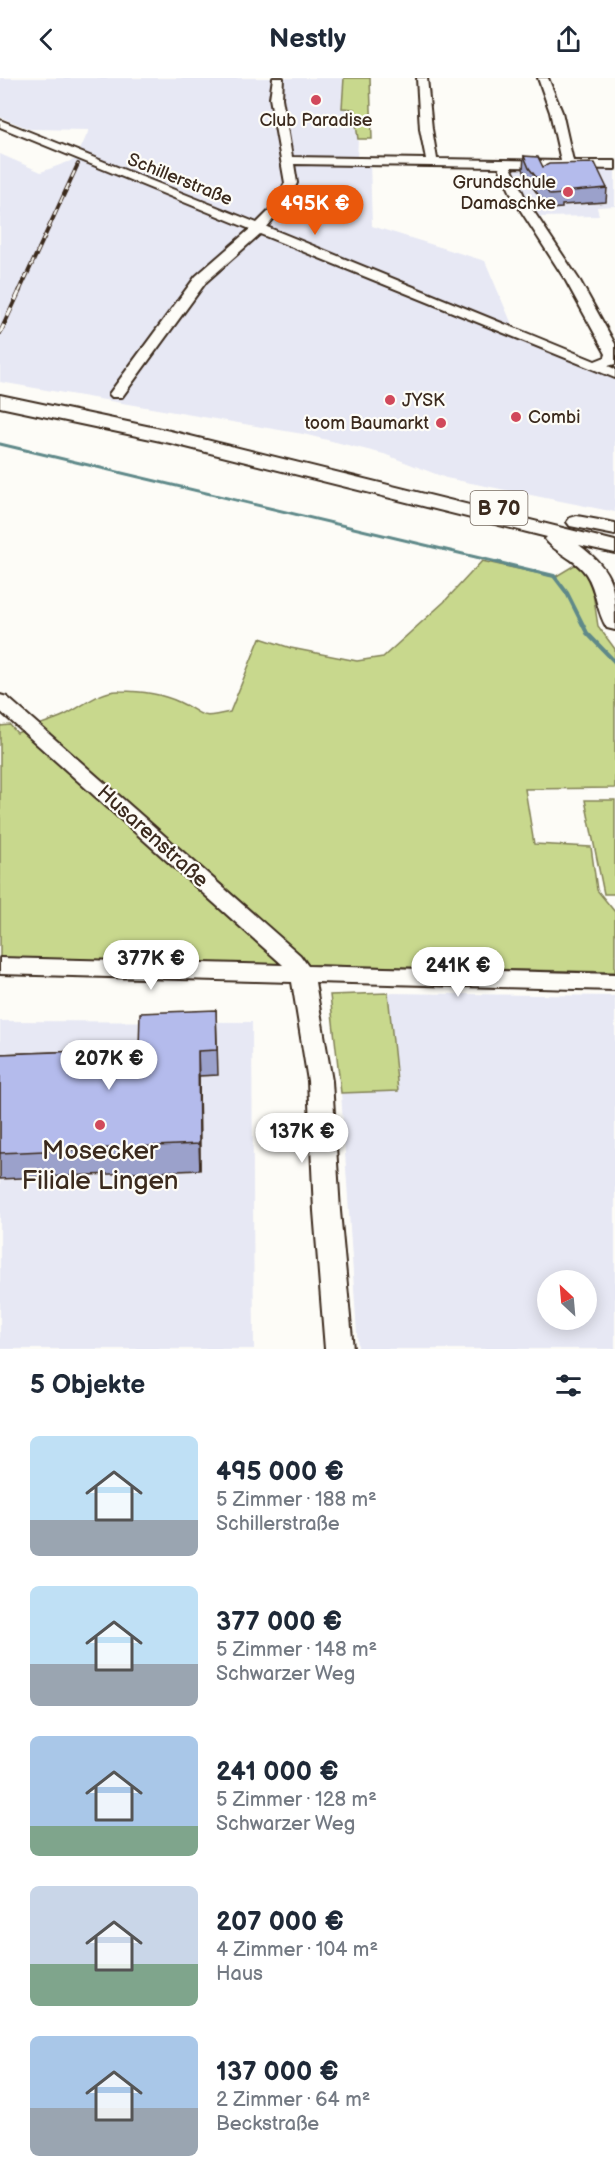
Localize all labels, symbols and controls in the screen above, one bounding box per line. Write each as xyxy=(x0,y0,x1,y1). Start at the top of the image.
icon: back xyxy=(30,23,63,56)
text: Nestly xyxy=(269,23,346,55)
icon: share xyxy=(552,23,585,56)
marker: Club Paradise xyxy=(309,93,323,107)
place label: Club Paradise xyxy=(259,110,373,131)
street label: Schillerstraße xyxy=(124,149,236,210)
place label: Grundschule Damaschke xyxy=(453,172,556,214)
pin: 495K € xyxy=(266,185,364,236)
marker: Grundschule Damaschke xyxy=(561,185,575,199)
text: 495K € xyxy=(280,192,350,216)
place label: JYSK xyxy=(402,390,445,411)
marker: JYSK xyxy=(383,393,397,407)
place label: Combi xyxy=(528,407,580,428)
marker: Combi xyxy=(509,410,523,424)
place label: toom Baumarkt xyxy=(305,413,429,434)
marker: toom Baumarkt xyxy=(434,416,448,430)
road number: B 70 xyxy=(470,491,528,525)
street label: Husarenstraße xyxy=(92,780,213,893)
pin: 377K € xyxy=(102,940,200,991)
text: 377K € xyxy=(117,947,185,971)
pin: 241K € xyxy=(409,947,507,998)
text: 241K € xyxy=(425,954,491,978)
pin: 207K € xyxy=(60,1040,158,1091)
text: 207K € xyxy=(74,1047,144,1071)
pin: 137K € xyxy=(253,1113,351,1164)
marker: Mosecker Filiale Lingen xyxy=(93,1118,107,1132)
text: 137K € xyxy=(269,1120,335,1144)
place label: Mosecker Filiale Lingen xyxy=(21,1136,179,1197)
north arrow xyxy=(537,1270,597,1330)
map controls xyxy=(537,1270,597,1330)
icon: filters xyxy=(552,1369,585,1402)
text: 5 Objekte xyxy=(30,1370,145,1401)
text: 495 000 € xyxy=(216,1457,344,1488)
icon: home xyxy=(78,1460,150,1532)
text: 5 Zimmer · 188 m² xyxy=(216,1488,377,1512)
text: Schillerstraße xyxy=(216,1512,340,1536)
text: 377 000 € xyxy=(216,1607,342,1638)
icon: home xyxy=(78,1610,150,1682)
text: 5 Zimmer · 148 m² xyxy=(216,1638,377,1662)
text: Schwarzer Weg xyxy=(216,1662,355,1686)
text: 241 000 € xyxy=(216,1757,339,1788)
icon: home xyxy=(78,1760,150,1832)
text: 5 Zimmer · 128 m² xyxy=(216,1788,377,1812)
text: Schwarzer Weg xyxy=(216,1812,355,1836)
text: 207 000 € xyxy=(216,1907,344,1938)
icon: home xyxy=(78,1910,150,1982)
text: 4 Zimmer · 104 m² xyxy=(216,1938,378,1962)
text: Haus xyxy=(216,1962,263,1986)
text: 137 000 € xyxy=(216,2057,339,2088)
icon: home xyxy=(78,2060,150,2132)
text: 2 Zimmer · 64 m² xyxy=(216,2088,370,2112)
text: Beckstraße xyxy=(216,2112,319,2136)

